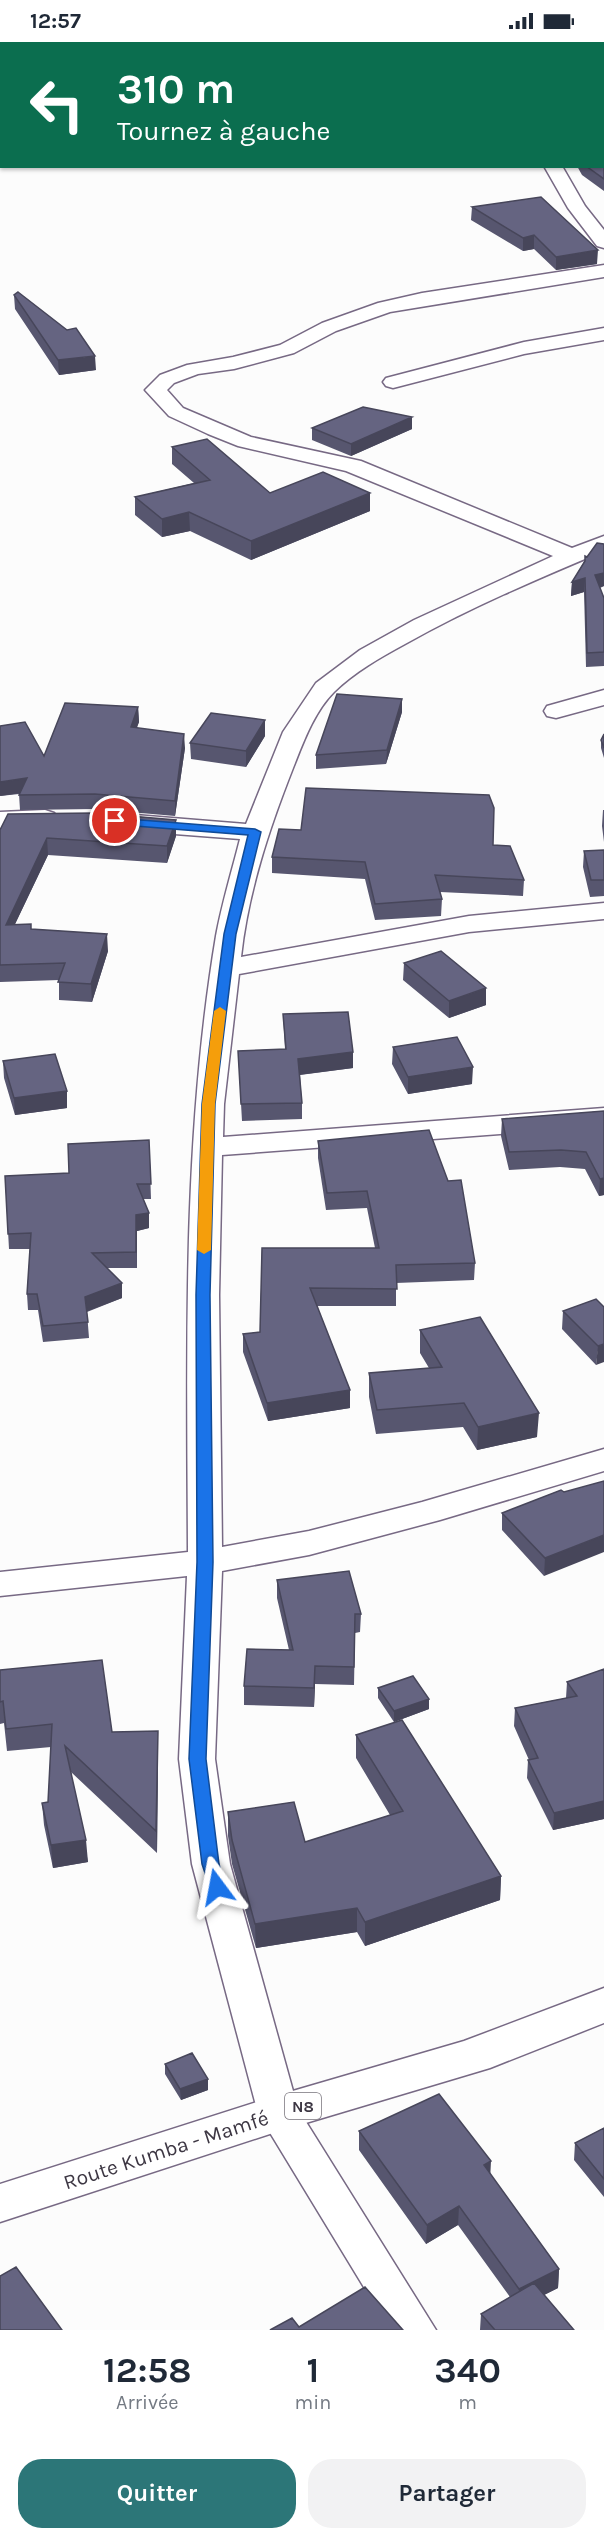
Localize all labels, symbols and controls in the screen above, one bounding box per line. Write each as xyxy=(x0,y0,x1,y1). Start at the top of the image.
text: 12:57 xyxy=(30,8,81,34)
text: 310 m xyxy=(117,64,235,114)
icon: left xyxy=(18,66,96,144)
text: Tournez à gauche xyxy=(117,115,330,147)
pin xyxy=(89,795,140,846)
icon: arrive xyxy=(98,804,131,837)
position arrow xyxy=(185,1855,249,1919)
road number: N8 xyxy=(285,2093,321,2119)
street label: Route Kumba - Mamfé xyxy=(60,2106,272,2194)
text: 12:58 xyxy=(103,2349,192,2391)
text: 1 xyxy=(307,2349,319,2391)
text: 340 xyxy=(434,2349,501,2391)
text: Arrivée xyxy=(116,2391,179,2414)
text: min xyxy=(295,2391,331,2414)
text: m xyxy=(458,2391,477,2414)
button: Quitter xyxy=(18,2459,296,2528)
button: Partager xyxy=(308,2459,586,2528)

